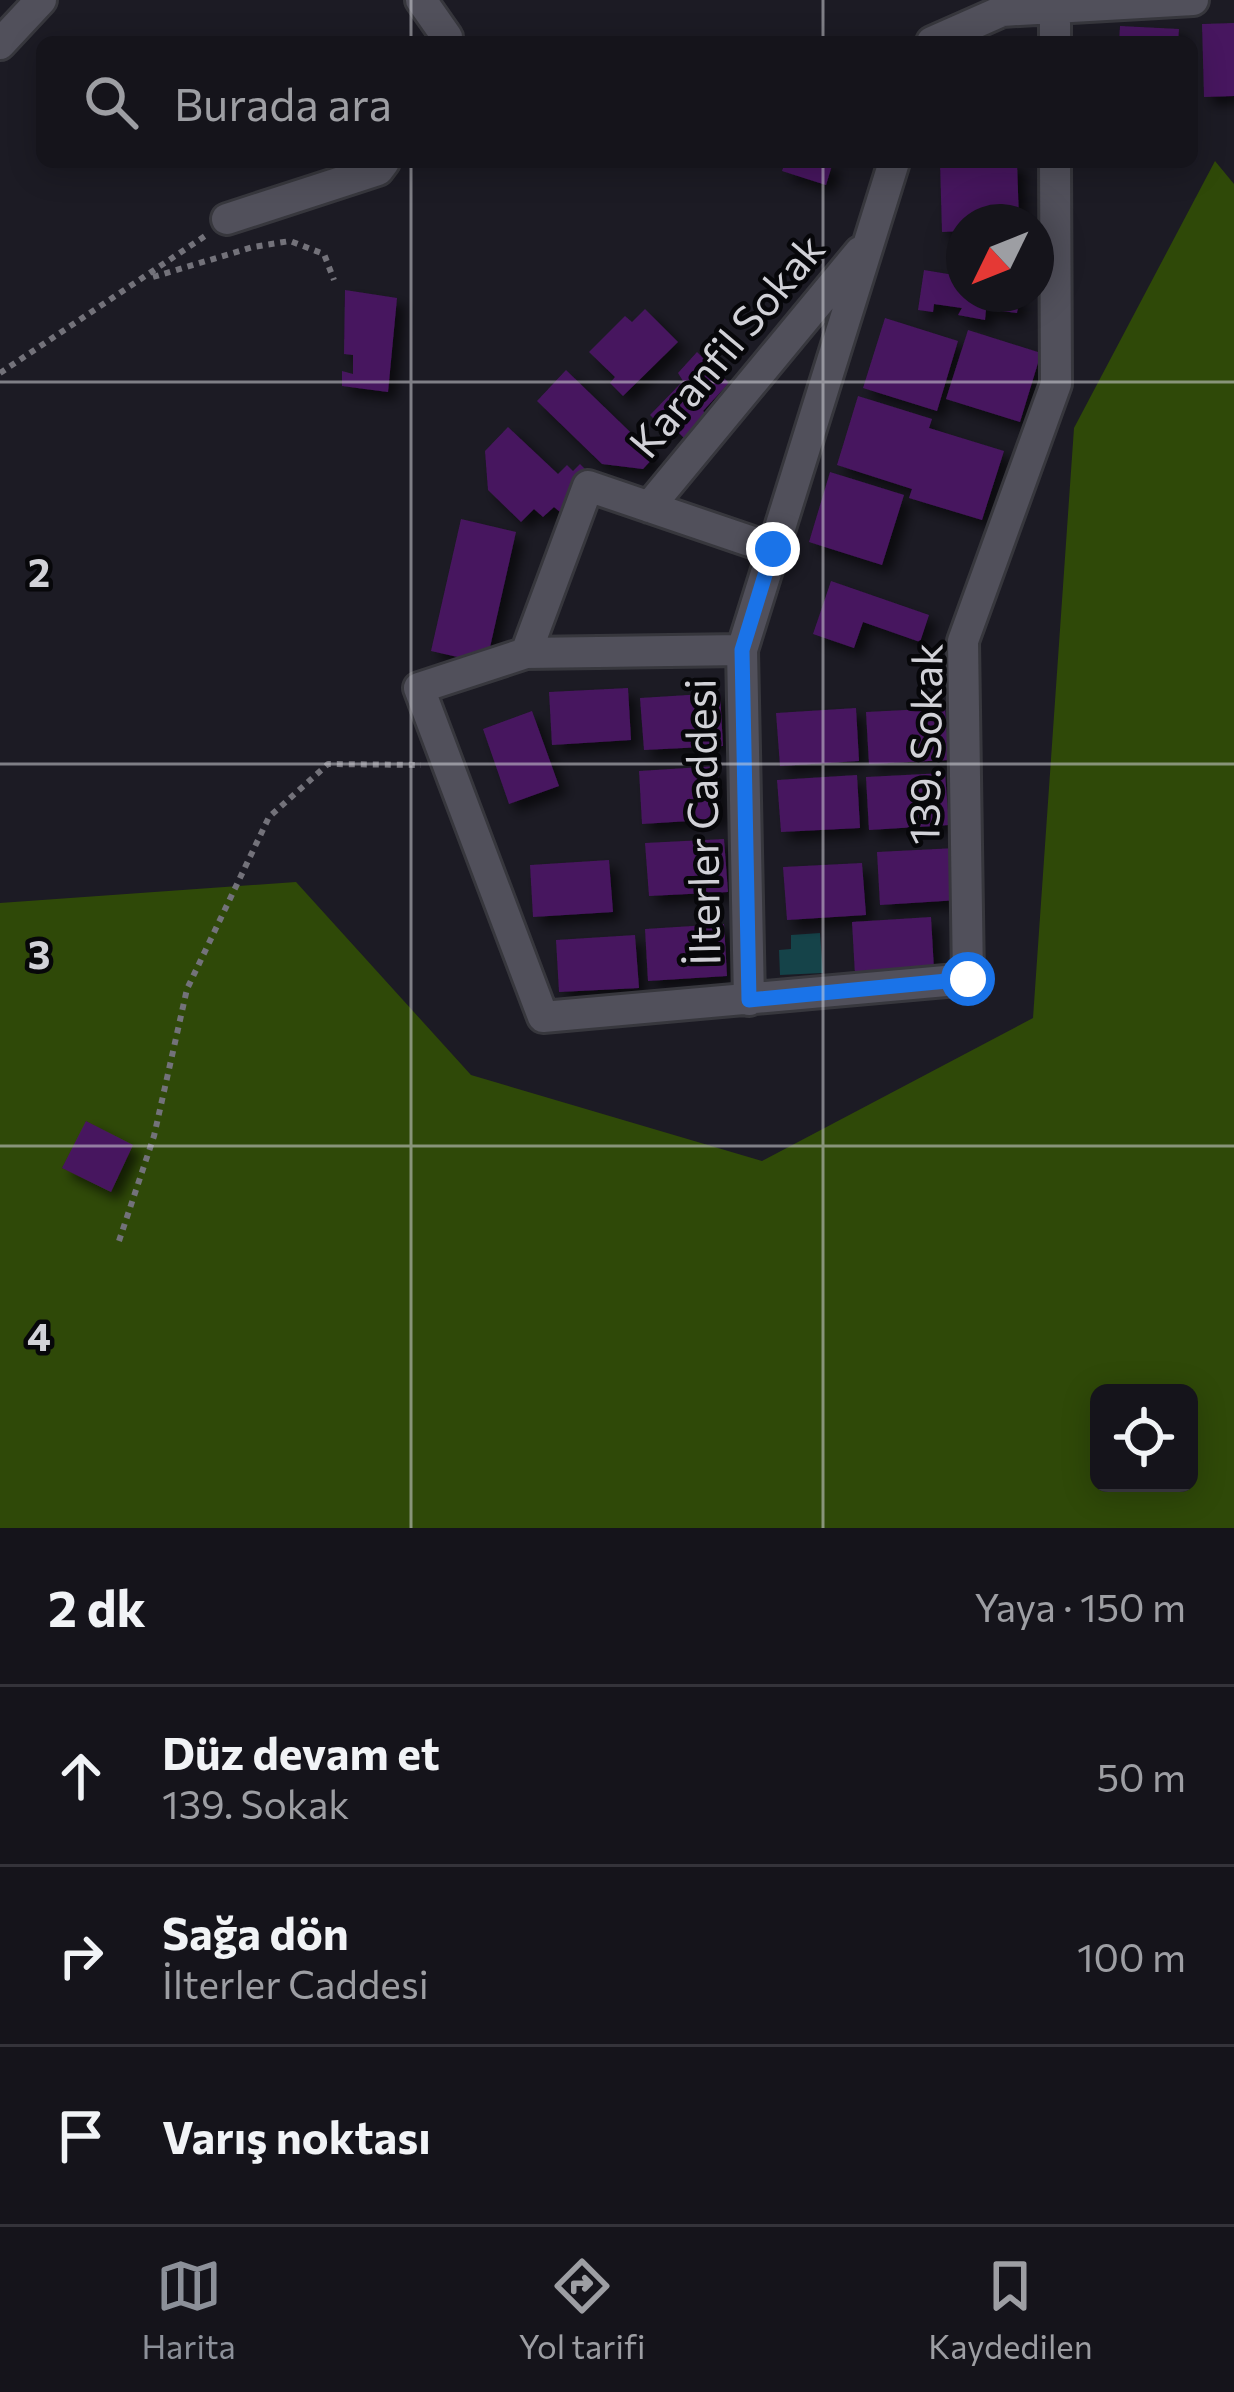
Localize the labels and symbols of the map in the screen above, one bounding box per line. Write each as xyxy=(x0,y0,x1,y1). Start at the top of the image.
north arrow xyxy=(946,204,1054,312)
street label: Karanfil Sokak xyxy=(617,222,834,467)
route end xyxy=(746,522,800,576)
text: 2 xyxy=(28,547,50,595)
street label: 139. Sokak xyxy=(896,643,952,845)
street label: İlterler Caddesi xyxy=(672,678,730,966)
text: 3 xyxy=(28,929,50,977)
route start xyxy=(941,952,995,1006)
text: 4 xyxy=(27,1311,51,1359)

